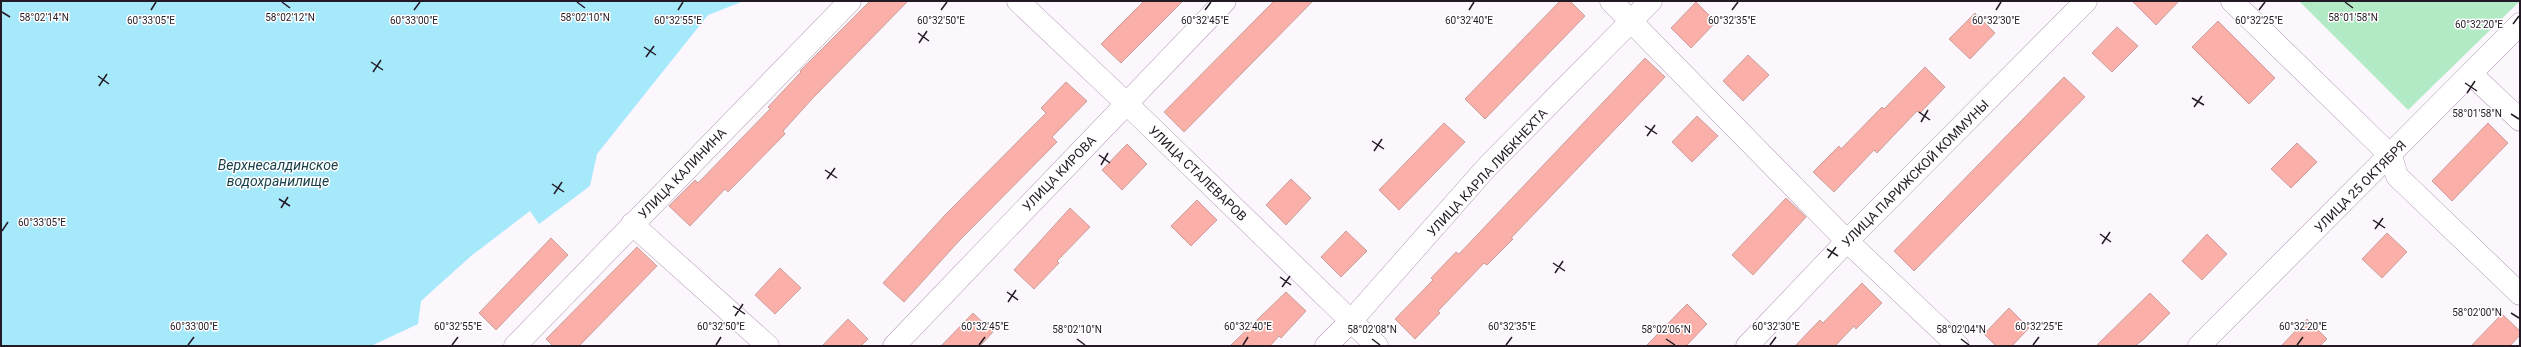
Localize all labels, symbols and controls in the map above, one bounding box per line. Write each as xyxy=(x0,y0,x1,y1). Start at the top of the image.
text: 58°02'14"N xyxy=(19,12,69,23)
text: 58°02'12"N xyxy=(265,12,315,23)
text: 58°02'10"N xyxy=(560,12,610,23)
text: 58°01'58"N xyxy=(2328,12,2378,23)
text: 60°33'05"E xyxy=(127,15,175,26)
text: 60°33'00"E xyxy=(390,15,438,26)
text: 60°32'55"E xyxy=(654,15,702,26)
text: 60°32'50"E xyxy=(917,15,965,26)
text: 60°32'45"E xyxy=(1181,15,1229,26)
text: 60°32'40"E xyxy=(1445,15,1493,26)
text: 60°32'35"E xyxy=(1708,15,1756,26)
text: 60°32'30"E xyxy=(1972,15,2020,26)
text: 60°32'25"E xyxy=(2235,15,2283,26)
text: 60°32'20"E xyxy=(2455,19,2503,30)
street label: УЛИЦА ПАРИЖСКОЙ КОММУНЫ xyxy=(1839,97,1992,250)
street label: УЛИЦА КАРЛА ЛИБКНЕХТА xyxy=(1424,105,1551,239)
text: 58°01'58"N xyxy=(2452,108,2502,119)
street label: УЛИЦА СТАЛЕВАРОВ xyxy=(1146,123,1250,224)
street label: УЛИЦА КАЛИНИНА xyxy=(635,125,730,222)
street label: УЛИЦА КИРОВА xyxy=(1020,132,1099,214)
street label: УЛИЦА 25 ОКТЯБРЯ xyxy=(2311,137,2409,235)
water label: Верхнесалдинское водохранилище xyxy=(218,157,338,189)
text: 60°33'05"E xyxy=(18,217,66,228)
text: 58°02'00"N xyxy=(2452,307,2502,318)
text: 60°33'00"E xyxy=(170,321,218,332)
text: 60°32'55"E xyxy=(434,321,482,332)
text: 60°32'50"E xyxy=(697,321,745,332)
text: 60°32'45"E xyxy=(961,321,1009,332)
text: 60°32'40"E xyxy=(1224,321,1272,332)
text: 60°32'35"E xyxy=(1488,321,1536,332)
text: 60°32'30"E xyxy=(1752,321,1800,332)
text: 60°32'25"E xyxy=(2015,321,2063,332)
text: 60°32'20"E xyxy=(2279,321,2327,332)
text: 58°02'10"N xyxy=(1052,324,1102,335)
text: 58°02'08"N xyxy=(1347,324,1397,335)
text: 58°02'06"N xyxy=(1641,324,1691,335)
text: 58°02'04"N xyxy=(1936,324,1986,335)

